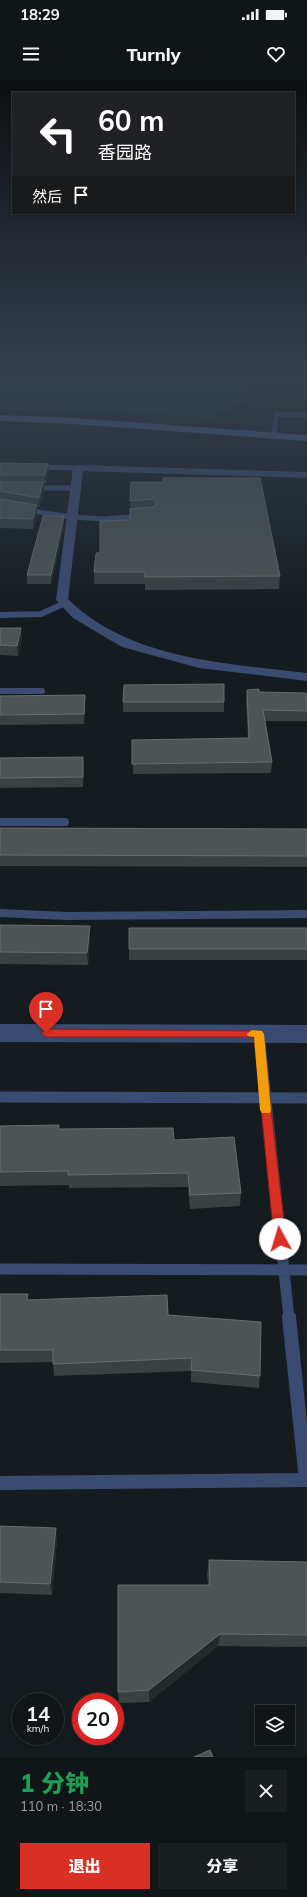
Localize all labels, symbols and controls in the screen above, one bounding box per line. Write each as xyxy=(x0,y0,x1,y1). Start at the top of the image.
text: 18:29 xyxy=(20,5,60,24)
icon: menu xyxy=(20,43,42,65)
text: Turnly xyxy=(126,43,181,66)
icon: heart xyxy=(265,43,287,65)
text: 60 m xyxy=(98,103,164,138)
icon: left xyxy=(32,108,84,160)
text: 香园路 xyxy=(98,141,152,164)
icon: arrive xyxy=(70,184,92,206)
text: 然后 xyxy=(32,187,62,206)
pin xyxy=(29,992,63,1033)
icon: arrive xyxy=(35,998,57,1020)
position arrow xyxy=(259,1218,301,1260)
speed limit sign: 20 xyxy=(72,1693,124,1745)
text: 14 xyxy=(26,1701,50,1726)
map controls xyxy=(255,1705,295,1745)
button: layers xyxy=(255,1705,295,1745)
text: km/h xyxy=(27,1722,49,1735)
text: 1 分钟 xyxy=(20,1768,89,1798)
button: close xyxy=(245,1770,287,1812)
text: 110 m · 18:30 xyxy=(20,1798,102,1814)
button: 退出 xyxy=(20,1843,150,1889)
button: 分享 xyxy=(158,1843,287,1889)

